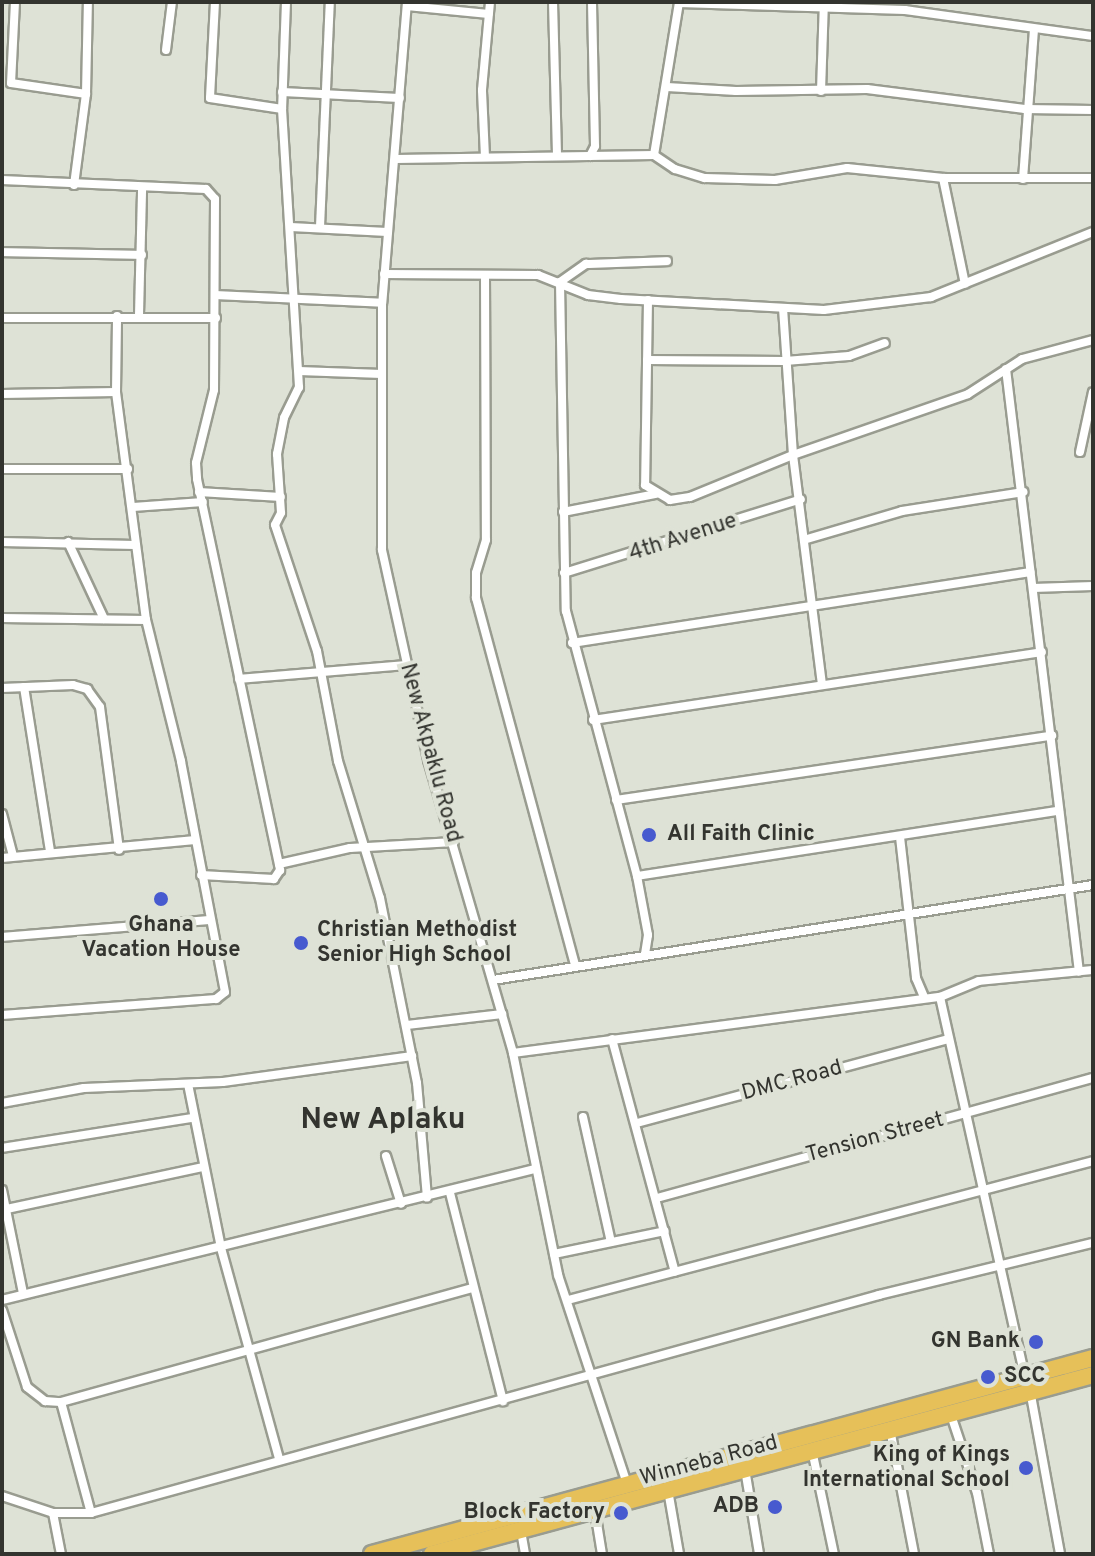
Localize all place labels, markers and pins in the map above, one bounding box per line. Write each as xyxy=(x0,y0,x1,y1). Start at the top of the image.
place label: All Faith Clinic xyxy=(667,822,815,848)
marker: All Faith Clinic xyxy=(638,824,660,846)
marker: Ghana Vacation House xyxy=(152,890,170,908)
place label: Ghana Vacation House xyxy=(82,912,240,964)
place label: Christian Methodist Senior High School xyxy=(317,917,517,968)
marker: Christian Methodist Senior High School xyxy=(292,934,310,952)
place label: GN Bank xyxy=(931,1329,1020,1355)
marker: GN Bank xyxy=(1027,1333,1045,1351)
place label: SCC xyxy=(1004,1364,1045,1390)
marker: SCC xyxy=(979,1368,997,1386)
place label: King of Kings International School xyxy=(803,1442,1010,1494)
marker: King of Kings International School xyxy=(1017,1459,1035,1477)
place label: ADB xyxy=(713,1494,759,1520)
marker: ADB xyxy=(766,1498,784,1516)
place label: Block Factory xyxy=(464,1500,605,1526)
marker: Block Factory xyxy=(612,1504,630,1522)

